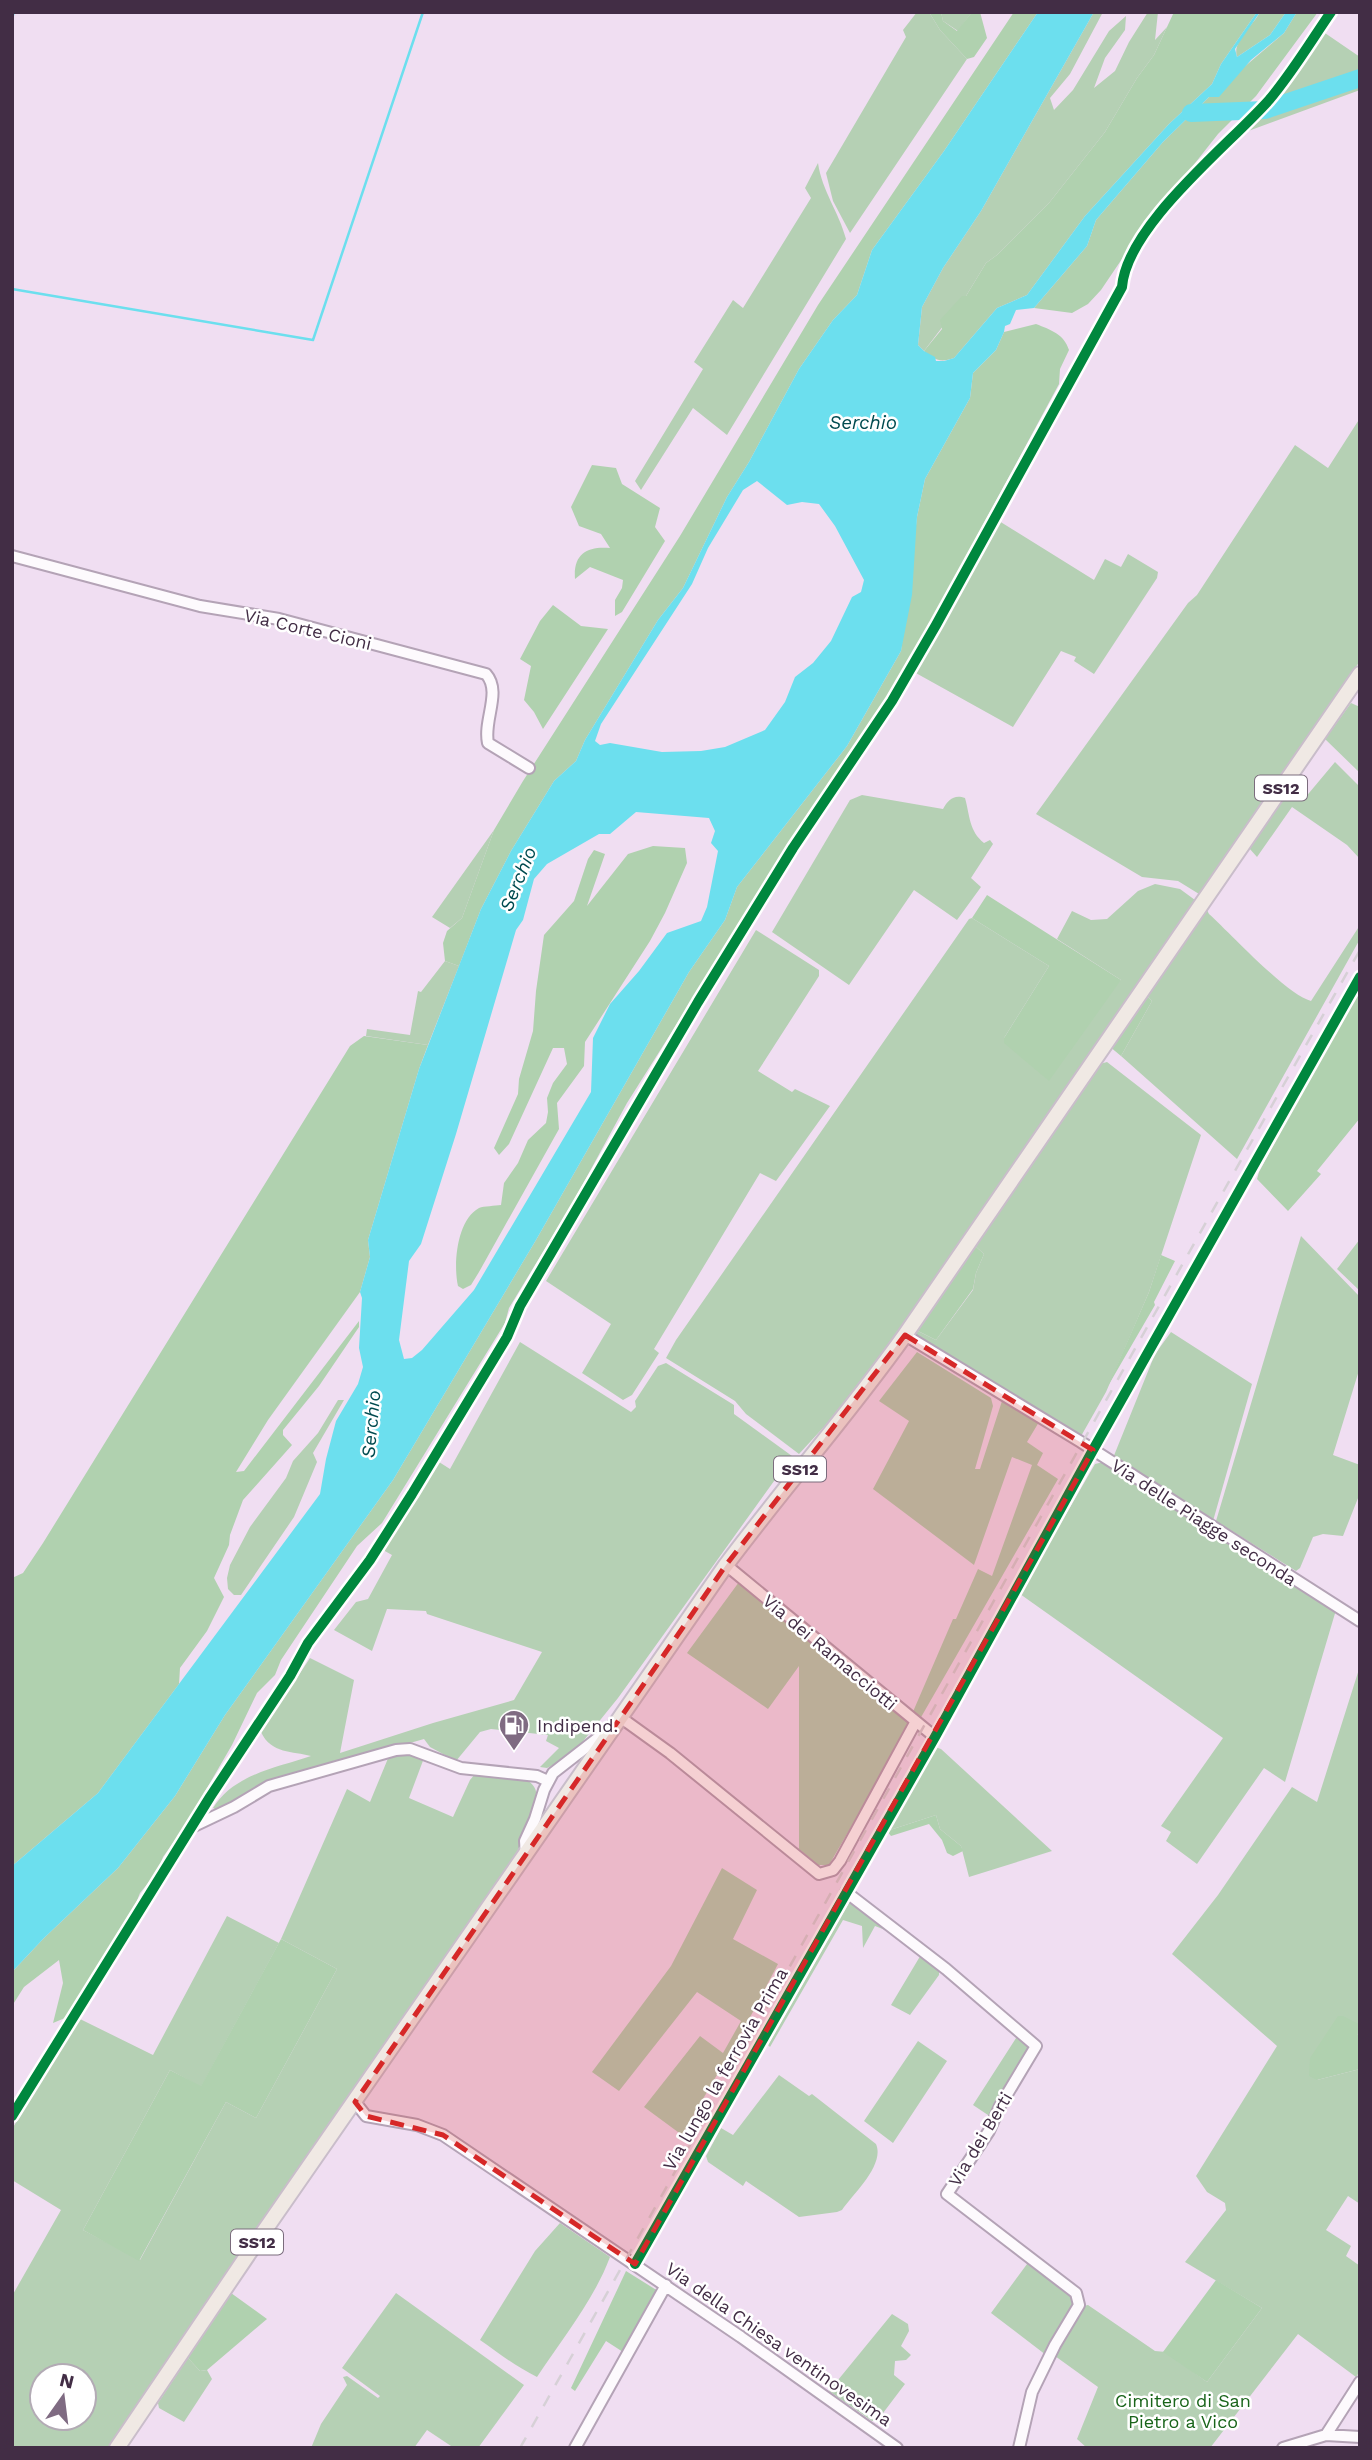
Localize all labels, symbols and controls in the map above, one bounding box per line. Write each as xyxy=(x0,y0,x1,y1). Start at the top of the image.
water label: Serchio xyxy=(829,411,897,434)
street label: Via Corte Cioni xyxy=(242,604,374,654)
road number: SS12 xyxy=(1255,776,1307,800)
water label: Serchio xyxy=(495,843,541,915)
water label: Serchio xyxy=(357,1389,385,1459)
street label: Via delle Piagge seconda xyxy=(1107,1454,1301,1590)
road number: SS12 xyxy=(774,1456,826,1482)
street label: Via dei Ramacciotti xyxy=(759,1590,901,1714)
fuel station icon: Indipend. xyxy=(497,1708,531,1752)
place label: Indipend. xyxy=(537,1715,618,1736)
street label: Via lungo la ferrovia Prima xyxy=(658,1964,792,2174)
street label: Via dei Berti xyxy=(944,2088,1016,2190)
road number: SS12 xyxy=(231,2230,283,2254)
street label: Via della Chiesa ventinovesima xyxy=(662,2258,896,2430)
north arrow xyxy=(28,2362,98,2432)
text: N xyxy=(57,2368,77,2394)
park label: Cimitero di San Pietro a Vico xyxy=(1115,2390,1251,2432)

